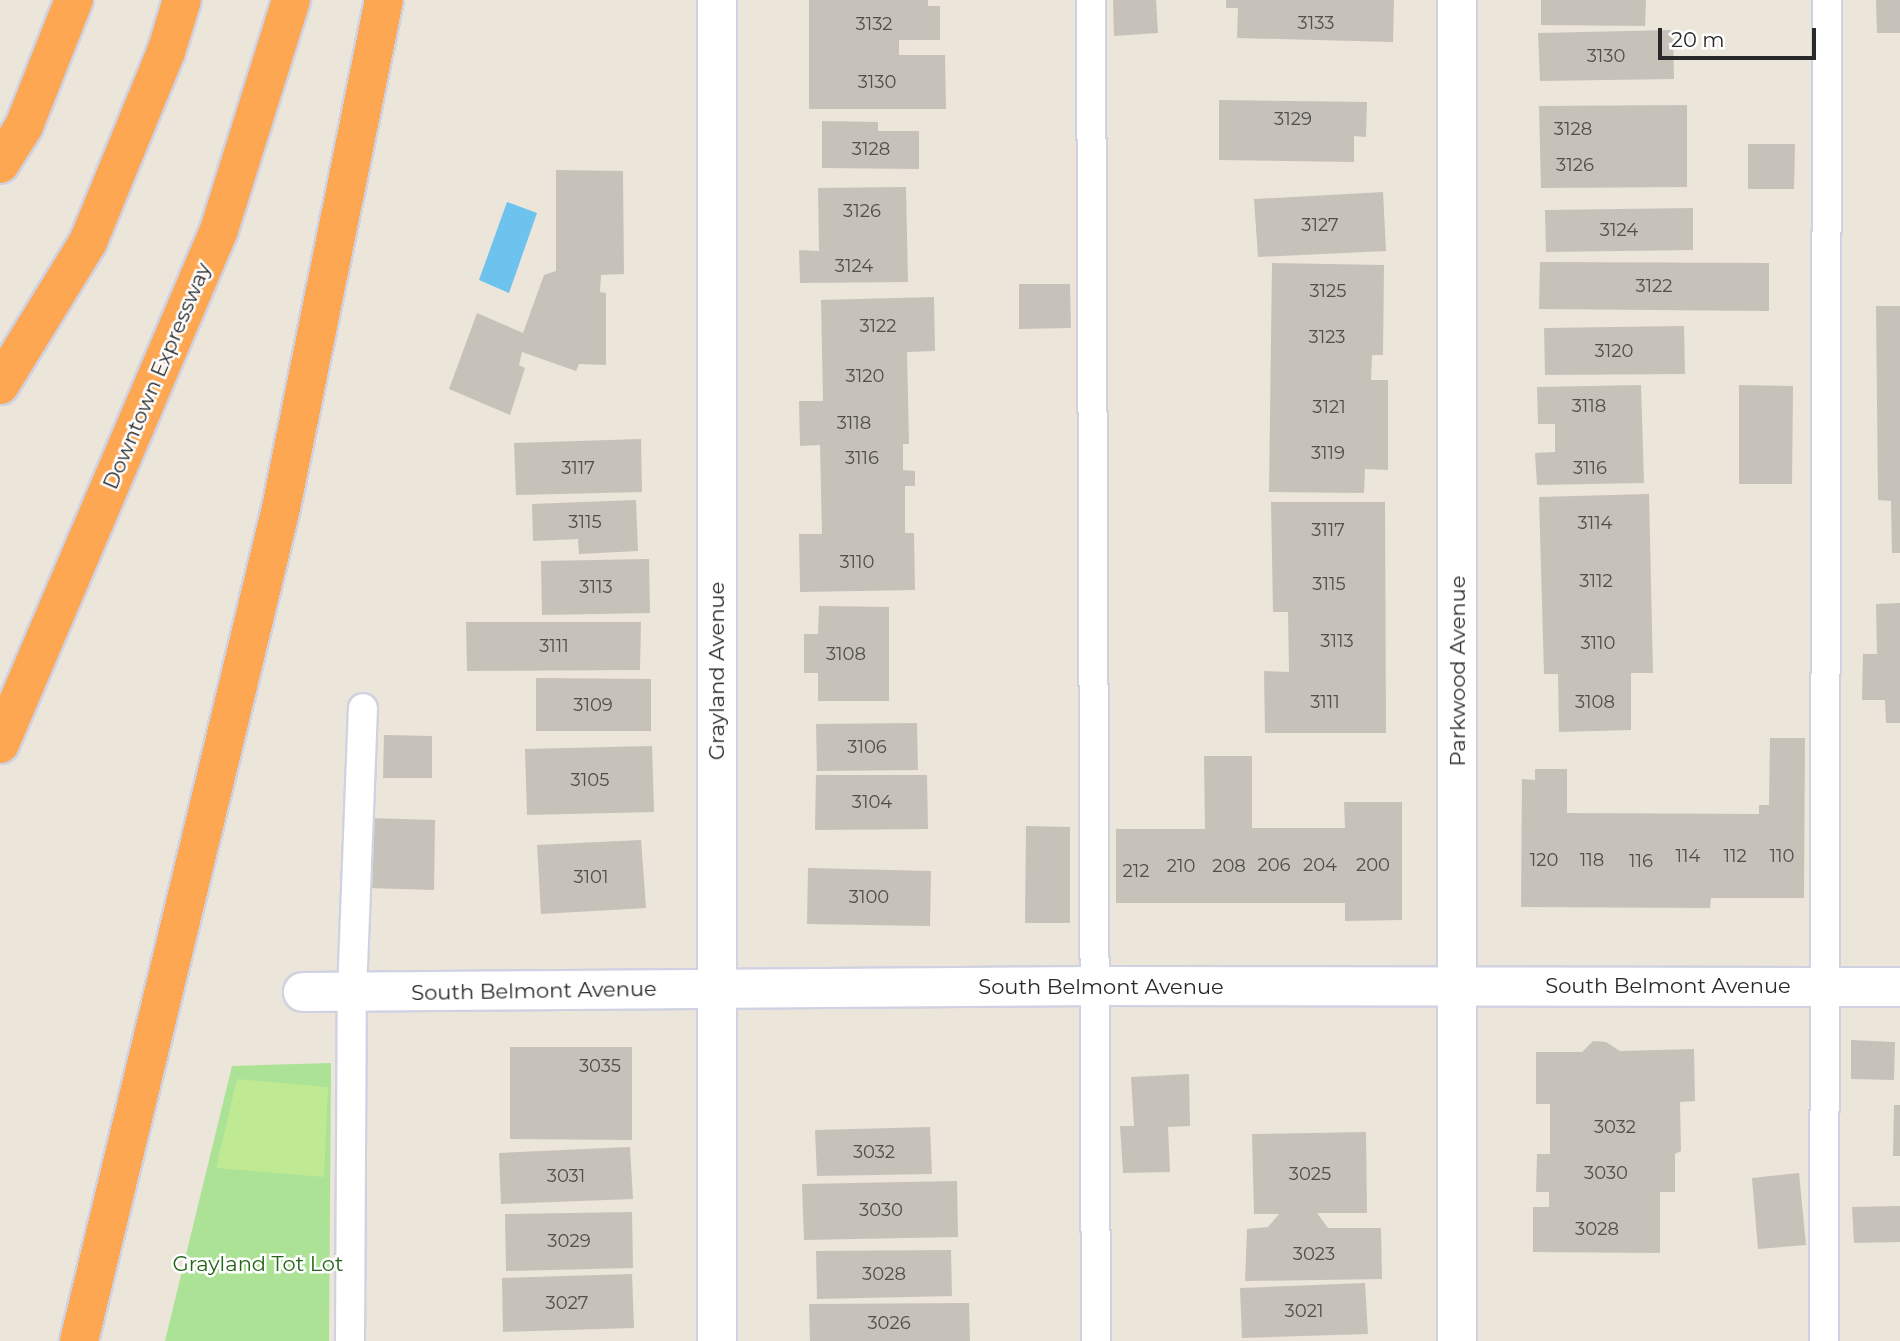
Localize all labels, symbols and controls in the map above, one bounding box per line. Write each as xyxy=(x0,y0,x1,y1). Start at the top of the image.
house number: 3133 xyxy=(1298,12,1334,34)
house number: 3132 xyxy=(856,13,892,35)
scale bar xyxy=(1662,14,1820,58)
text: 20 m xyxy=(1671,27,1725,52)
house number: 3130 xyxy=(1587,45,1625,67)
house number: 3130 xyxy=(858,71,896,93)
house number: 3129 xyxy=(1274,108,1312,130)
house number: 3128 xyxy=(1554,118,1592,140)
house number: 3128 xyxy=(852,138,890,160)
house number: 3126 xyxy=(1556,154,1594,176)
house number: 3126 xyxy=(843,200,881,222)
house number: 3127 xyxy=(1301,214,1339,236)
house number: 3124 xyxy=(1600,219,1638,241)
house number: 3124 xyxy=(835,255,873,277)
street label: Downtown Expressway xyxy=(98,259,216,493)
house number: 3122 xyxy=(1635,275,1673,297)
house number: 3125 xyxy=(1309,280,1347,302)
house number: 3122 xyxy=(859,315,897,337)
house number: 3123 xyxy=(1308,326,1346,348)
house number: 3120 xyxy=(1595,340,1633,362)
house number: 3120 xyxy=(846,365,884,387)
house number: 3118 xyxy=(1572,395,1606,417)
house number: 3121 xyxy=(1312,396,1346,418)
house number: 3118 xyxy=(837,412,871,434)
house number: 3119 xyxy=(1311,442,1345,464)
house number: 3116 xyxy=(845,447,879,469)
house number: 3117 xyxy=(561,457,595,479)
house number: 3116 xyxy=(1573,457,1607,479)
house number: 3115 xyxy=(568,511,602,533)
house number: 3114 xyxy=(1577,512,1613,534)
house number: 3117 xyxy=(1311,519,1345,541)
house number: 3110 xyxy=(839,551,875,573)
house number: 3112 xyxy=(1579,570,1613,592)
house number: 3115 xyxy=(1312,573,1346,595)
house number: 3113 xyxy=(579,576,613,598)
street label: Parkwood Avenue xyxy=(1445,576,1471,766)
street label: Grayland Avenue xyxy=(704,582,730,760)
house number: 3113 xyxy=(1320,630,1354,652)
house number: 3110 xyxy=(1580,632,1616,654)
house number: 3111 xyxy=(539,635,569,657)
house number: 3108 xyxy=(826,643,866,665)
house number: 3111 xyxy=(1310,691,1340,713)
house number: 3108 xyxy=(1575,691,1615,713)
house number: 3109 xyxy=(573,694,613,716)
house number: 3106 xyxy=(847,736,887,758)
house number: 3105 xyxy=(571,769,609,791)
house number: 3104 xyxy=(852,791,892,813)
house number: 114 xyxy=(1676,845,1700,867)
house number: 112 xyxy=(1723,845,1747,867)
house number: 110 xyxy=(1770,845,1794,867)
house number: 120 xyxy=(1530,849,1558,871)
house number: 118 xyxy=(1580,849,1604,871)
house number: 116 xyxy=(1629,850,1653,872)
house number: 206 xyxy=(1257,854,1291,876)
house number: 204 xyxy=(1303,854,1337,876)
house number: 200 xyxy=(1356,854,1390,876)
house number: 210 xyxy=(1167,855,1195,877)
house number: 208 xyxy=(1212,855,1246,877)
house number: 212 xyxy=(1123,860,1149,882)
house number: 3101 xyxy=(573,866,609,888)
house number: 3100 xyxy=(849,886,889,908)
street label: South Belmont Avenue xyxy=(1545,973,1791,999)
street label: South Belmont Avenue xyxy=(978,974,1224,1000)
street label: South Belmont Avenue xyxy=(411,976,657,1006)
house number: 3035 xyxy=(579,1055,621,1077)
house number: 3032 xyxy=(1594,1116,1636,1138)
house number: 3032 xyxy=(853,1141,895,1163)
house number: 3030 xyxy=(1584,1162,1628,1184)
house number: 3025 xyxy=(1289,1163,1331,1185)
house number: 3031 xyxy=(547,1165,585,1187)
house number: 3030 xyxy=(859,1199,903,1221)
house number: 3028 xyxy=(1575,1218,1619,1240)
house number: 3029 xyxy=(547,1230,591,1252)
house number: 3023 xyxy=(1293,1243,1335,1265)
park label: Grayland Tot Lot xyxy=(172,1251,344,1277)
house number: 3028 xyxy=(862,1263,906,1285)
house number: 3027 xyxy=(546,1292,588,1314)
house number: 3021 xyxy=(1285,1300,1323,1322)
house number: 3026 xyxy=(867,1312,911,1334)

